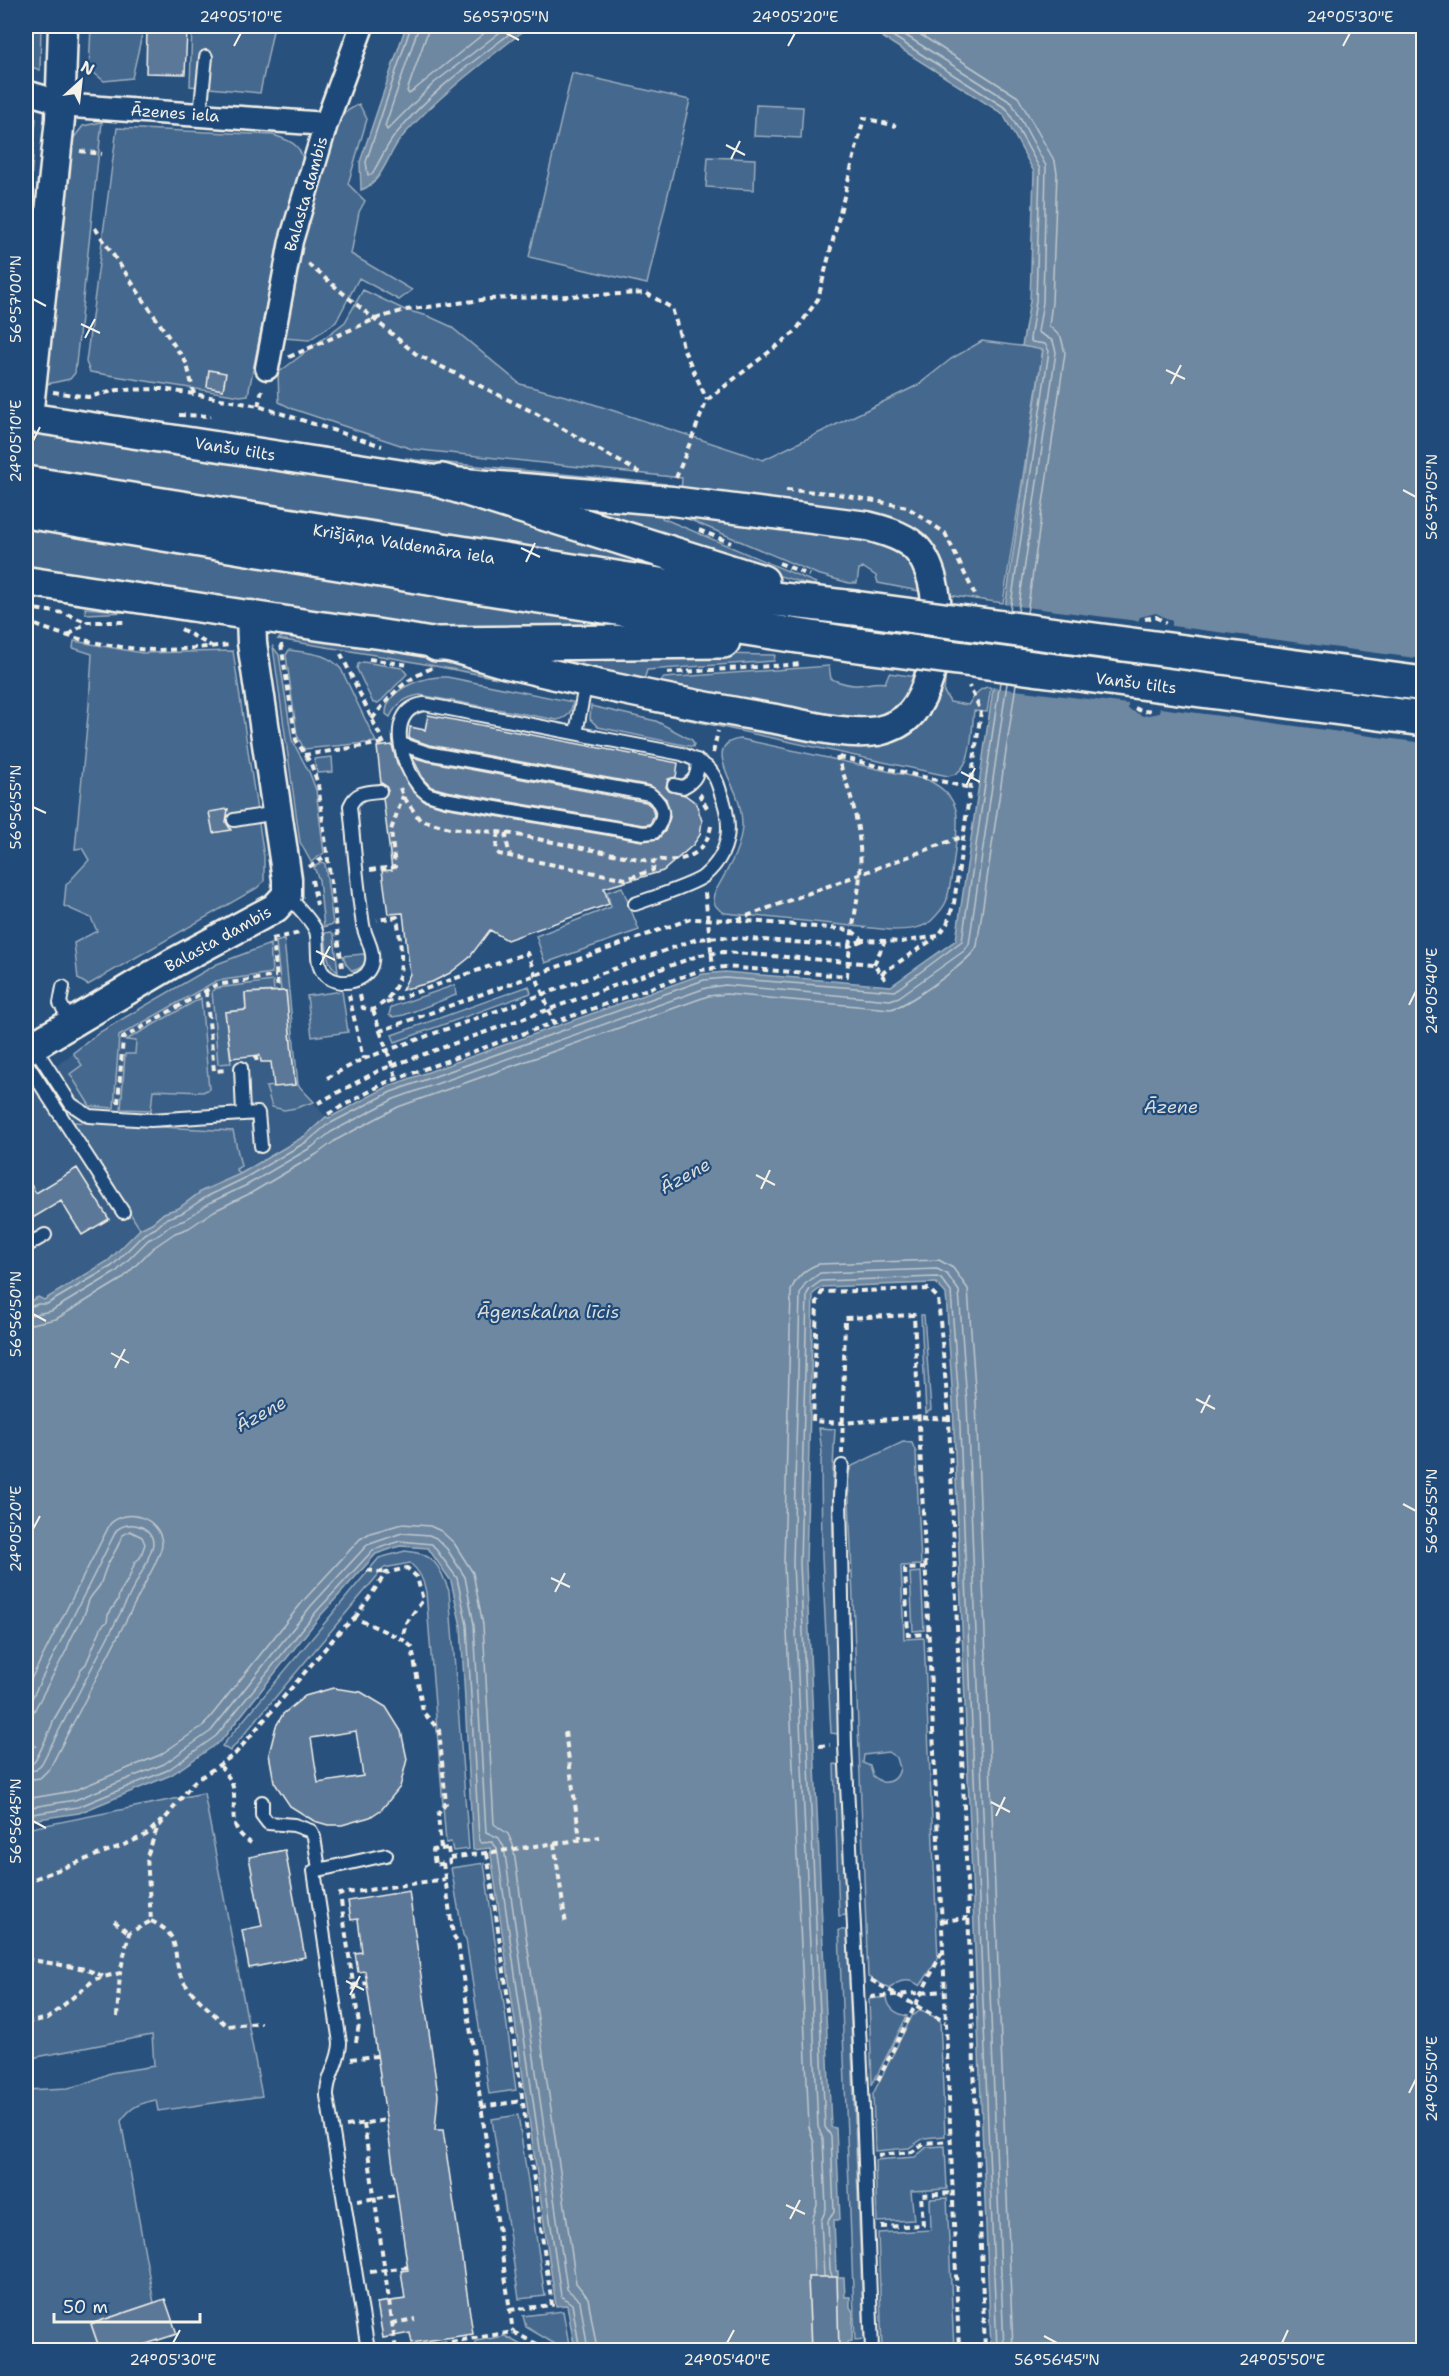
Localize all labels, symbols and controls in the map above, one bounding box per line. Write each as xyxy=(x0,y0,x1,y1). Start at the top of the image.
text: 24°05'10"E xyxy=(200,7,282,27)
text: 56°57'05"N xyxy=(463,7,549,27)
text: 24°05'20"E xyxy=(752,7,838,27)
text: 24°05'30"E xyxy=(1307,7,1393,27)
north arrow xyxy=(51,51,111,111)
text: N xyxy=(77,56,98,80)
street label: Āzenes iela xyxy=(130,99,220,127)
street label: Balasta dambis xyxy=(280,134,332,254)
text: 56°57'00"N xyxy=(6,255,26,343)
text: 24°05'10"E xyxy=(6,400,26,482)
street label: Vanšu tilts xyxy=(193,432,277,466)
text: 56°57'05"N xyxy=(1422,454,1442,540)
street label: Krišjāņa Valdemāra iela xyxy=(311,519,497,570)
street label: Vanšu tilts xyxy=(1094,668,1178,698)
text: 56°56'55"N xyxy=(6,765,26,849)
street label: Balasta dambis xyxy=(161,901,275,977)
text: 24°05'40"E xyxy=(1422,948,1442,1034)
water label: Āzene xyxy=(1144,1095,1198,1119)
water label: Āzene xyxy=(655,1152,715,1200)
text: 56°56'50"N xyxy=(6,1271,26,1357)
water label: Āgenskalna līcis xyxy=(477,1300,619,1324)
water label: Āzene xyxy=(231,1390,291,1438)
text: 56°56'55"N xyxy=(1422,1469,1442,1553)
text: 24°05'20"E xyxy=(6,1486,26,1572)
text: 56°56'45"N xyxy=(6,1778,26,1864)
text: 24°05'50"E xyxy=(1422,2036,1442,2122)
scale bar xyxy=(54,2286,200,2324)
text: 50 m xyxy=(63,2295,108,2319)
text: 24°05'30"E xyxy=(130,2350,216,2370)
text: 24°05'40"E xyxy=(684,2350,770,2370)
text: 56°56'45"N xyxy=(1014,2350,1100,2370)
text: 24°05'50"E xyxy=(1239,2350,1325,2370)

